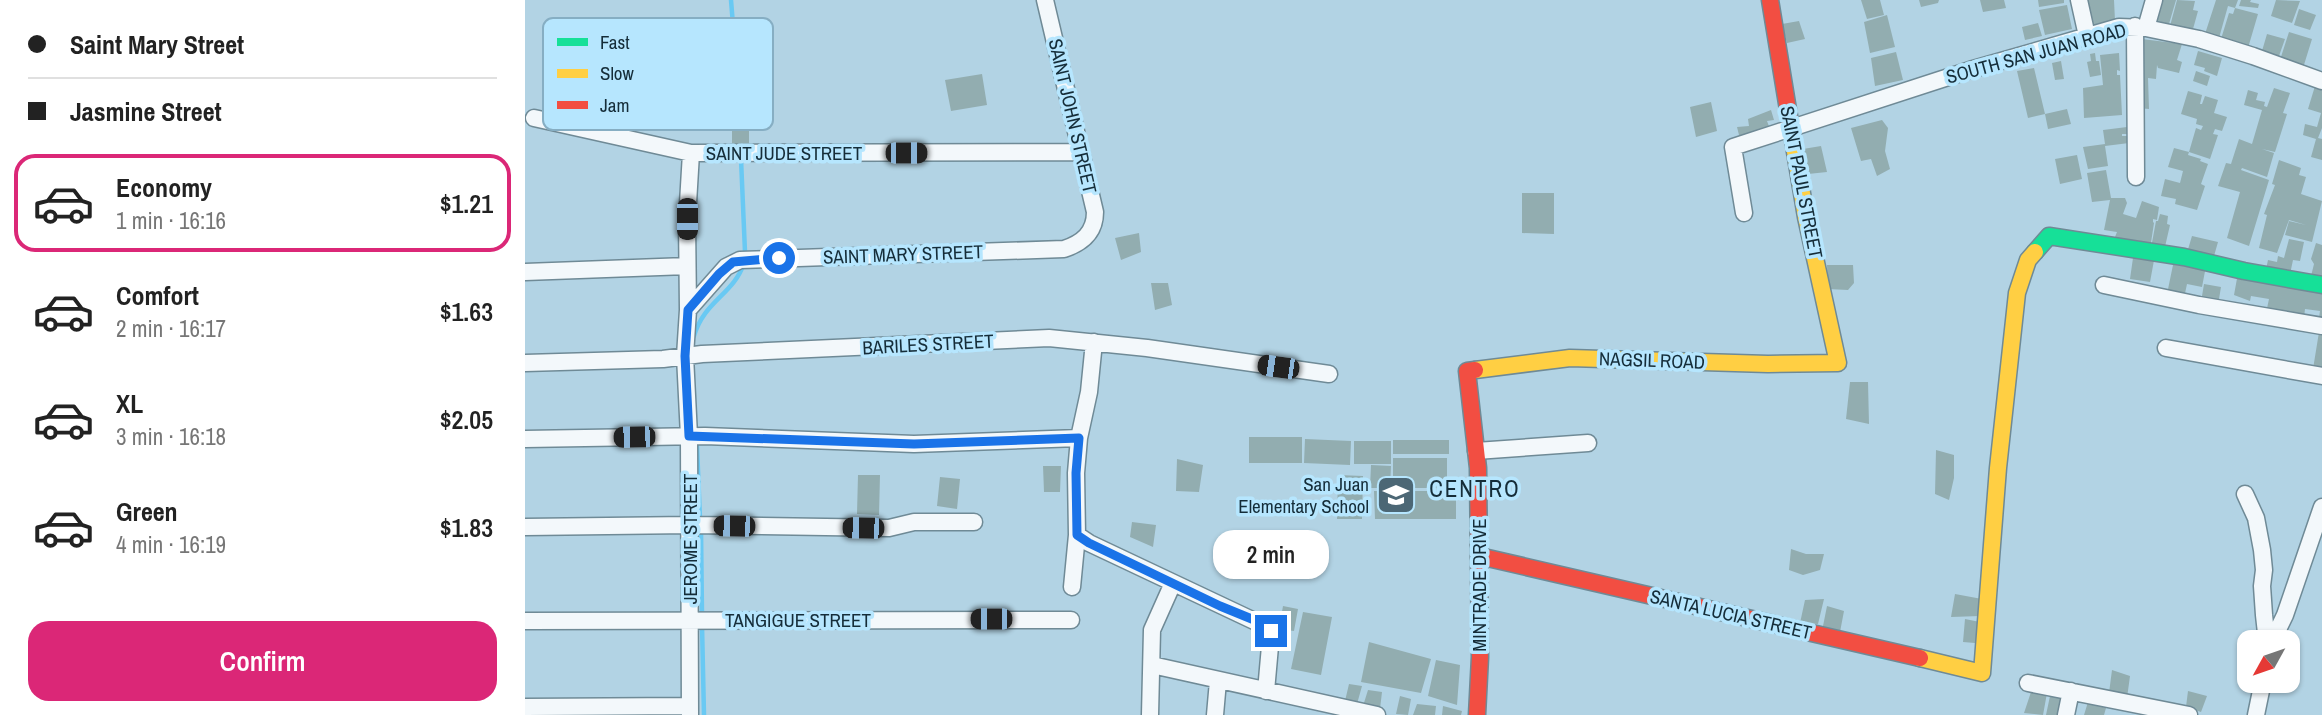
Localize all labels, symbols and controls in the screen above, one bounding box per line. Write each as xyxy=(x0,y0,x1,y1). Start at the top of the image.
street label: SOUTH SAN JUAN ROAD xyxy=(1943,16,2129,90)
legend xyxy=(543,18,773,130)
text: Saint Mary Street xyxy=(70,27,244,62)
text: Fast xyxy=(600,29,630,55)
street label: SAINT JOHN STREET xyxy=(1043,36,1104,196)
text: Slow xyxy=(600,60,635,86)
text: Jam xyxy=(600,92,629,118)
text: Jasmine Street xyxy=(70,94,222,129)
street label: SAINT PAUL STREET xyxy=(1774,104,1830,261)
street label: SAINT JUDE STREET xyxy=(706,140,863,166)
car xyxy=(886,143,928,164)
text: Economy xyxy=(116,170,212,205)
icon: car xyxy=(32,172,95,235)
text: $1.21 xyxy=(440,186,493,221)
car xyxy=(677,198,698,240)
text: 1 min · 16:16 xyxy=(116,205,226,236)
street label: SAINT MARY STREET xyxy=(822,238,984,270)
route start xyxy=(763,242,795,274)
text: Comfort xyxy=(116,278,199,313)
icon: car xyxy=(32,280,95,343)
text: $1.63 xyxy=(440,294,493,329)
text: 2 min · 16:17 xyxy=(116,313,226,344)
street label: BARILES STREET xyxy=(862,328,995,360)
street label: NAGSIL ROAD xyxy=(1599,345,1705,375)
car xyxy=(1256,354,1301,380)
text: XL xyxy=(116,386,143,421)
icon: car xyxy=(32,388,95,451)
text: $2.05 xyxy=(440,402,493,437)
text: 3 min · 16:18 xyxy=(116,421,226,452)
car xyxy=(613,426,656,448)
place label: San Juan Elementary School xyxy=(1238,471,1369,519)
street label: JEROME STREET xyxy=(677,473,703,604)
district label: CENTRO xyxy=(1429,473,1521,504)
school or university icon: San Juan Elementary School xyxy=(1375,474,1417,516)
text: Green xyxy=(116,494,178,529)
icon: car xyxy=(32,496,95,559)
text: $1.83 xyxy=(440,510,493,545)
car xyxy=(713,515,756,537)
car xyxy=(842,517,885,539)
street label: MINTRADE DRIVE xyxy=(1466,518,1492,652)
text: 4 min · 16:19 xyxy=(116,529,226,560)
callout: 2 min xyxy=(1213,530,1329,578)
text: 2 min xyxy=(1247,539,1295,570)
street label: SANTA LUCIA STREET xyxy=(1648,583,1815,645)
street label: TANGIGUE STREET xyxy=(725,607,871,633)
car xyxy=(971,609,1013,630)
route end xyxy=(1255,615,1287,647)
button: Confirm xyxy=(28,621,497,701)
north arrow xyxy=(2237,630,2299,693)
map controls xyxy=(2237,630,2300,693)

